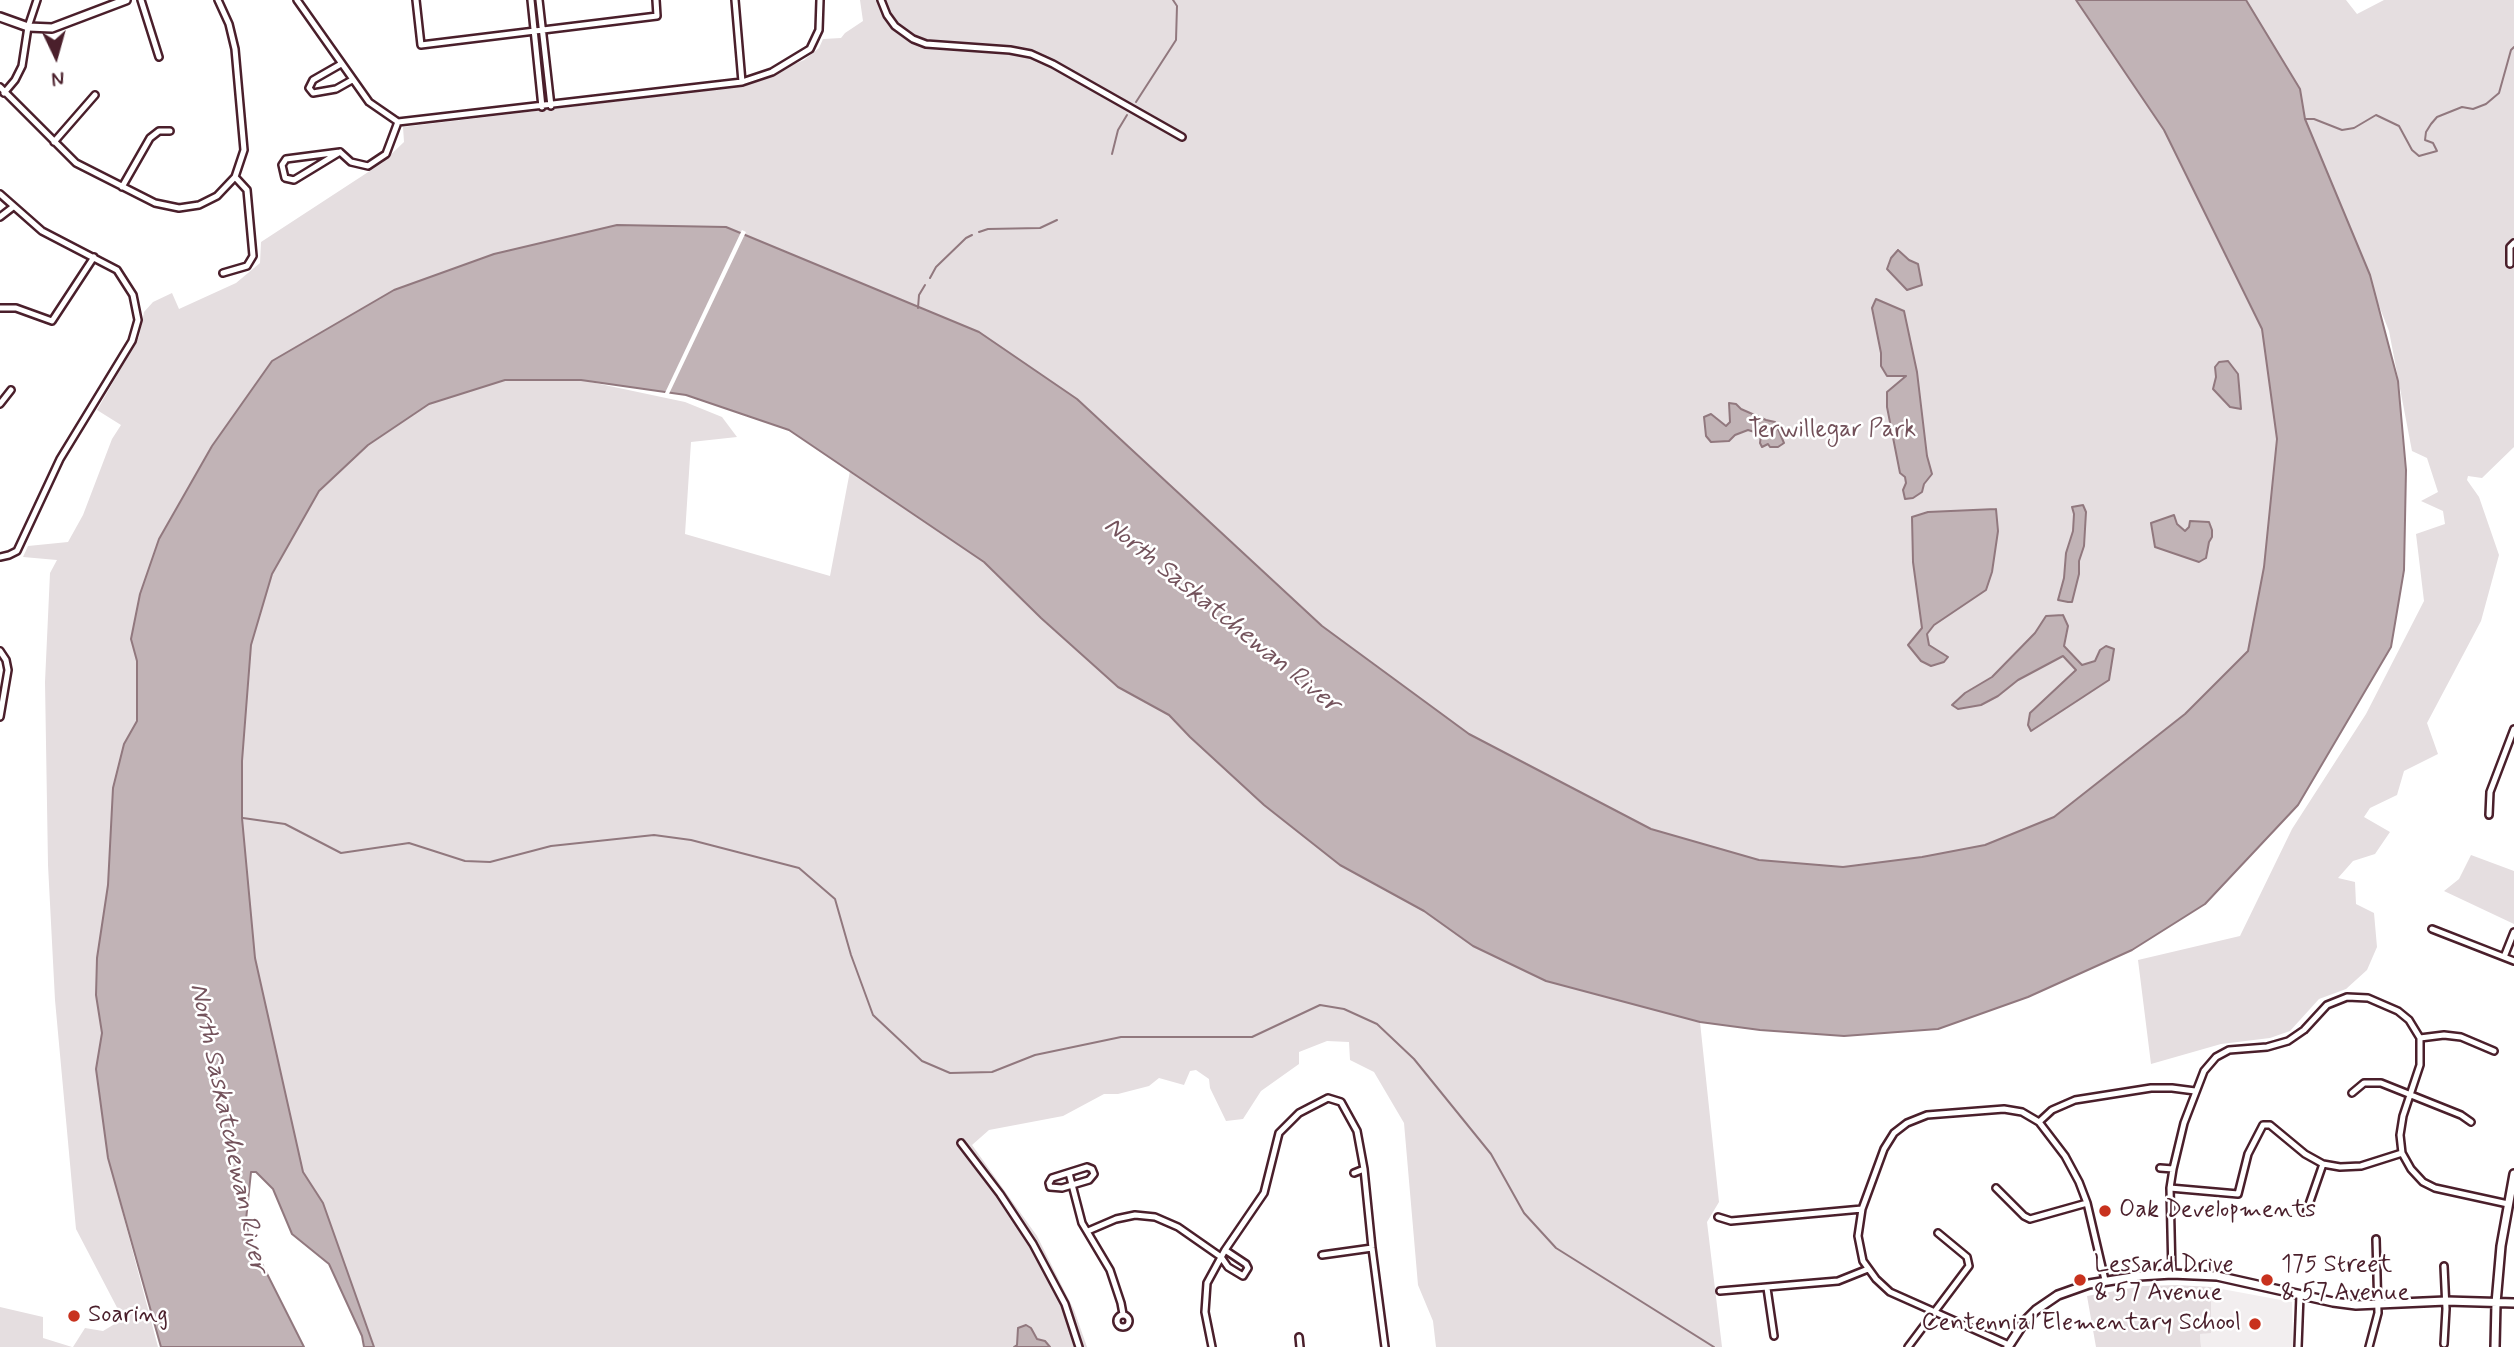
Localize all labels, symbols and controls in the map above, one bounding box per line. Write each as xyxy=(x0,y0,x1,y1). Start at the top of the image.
north arrow xyxy=(21,21,91,91)
text: N xyxy=(50,64,65,90)
park label: Terwillegar Park xyxy=(1748,417,1916,445)
water label: North Saskatchewan River xyxy=(1097,511,1345,721)
water label: North Saskatchewan River xyxy=(181,981,273,1275)
place label: Oak Developments xyxy=(2119,1197,2316,1225)
marker: Oak Developments xyxy=(2097,1203,2113,1219)
place label: Lessard Drive & 57 Avenue xyxy=(2094,1252,2233,1308)
place label: 175 Street & 57 Avenue xyxy=(2281,1252,2409,1308)
marker: Lessard Drive & 57 Avenue xyxy=(2072,1272,2088,1288)
marker: 175 Street & 57 Avenue xyxy=(2259,1272,2275,1288)
place label: Soaring xyxy=(88,1302,168,1330)
marker: Soaring xyxy=(66,1308,82,1324)
place label: Centennial Elementary School xyxy=(1922,1310,2241,1338)
marker: Centennial Elementary School xyxy=(2247,1316,2263,1332)

